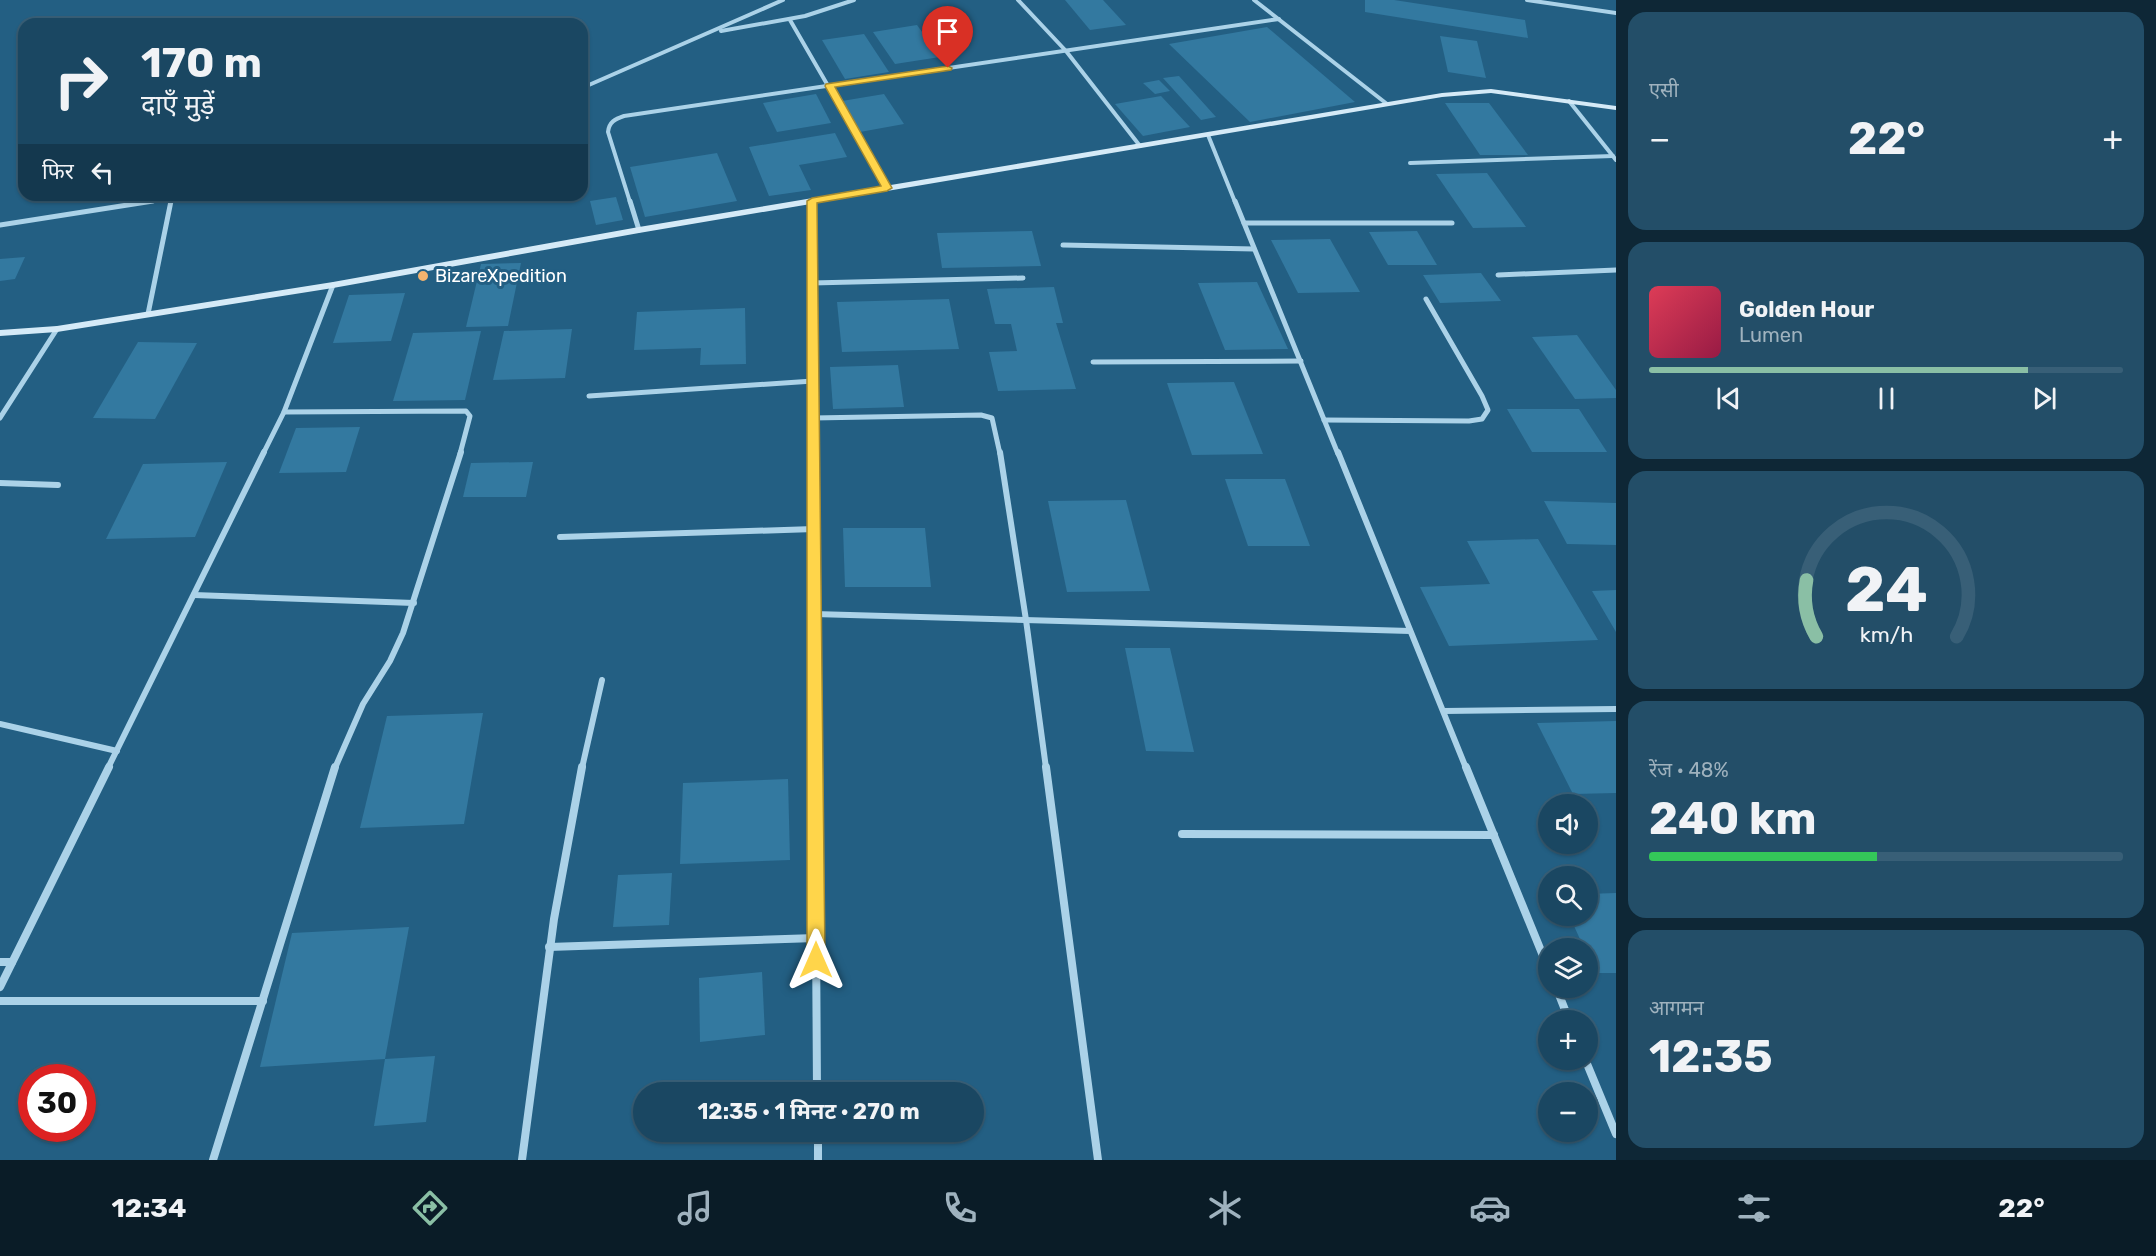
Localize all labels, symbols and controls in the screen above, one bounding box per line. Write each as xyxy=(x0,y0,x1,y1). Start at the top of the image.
pin xyxy=(922,6,973,68)
icon: arrive xyxy=(931,15,964,48)
text: 170 m xyxy=(141,38,262,88)
icon: right xyxy=(42,42,120,120)
text: एसी xyxy=(1649,78,1679,102)
text: दाएँ मुड़ें xyxy=(141,89,214,121)
text: 22° xyxy=(1848,112,1925,165)
text: − xyxy=(1649,119,1670,158)
text: + xyxy=(2102,119,2123,158)
icon: left xyxy=(86,156,119,189)
text: फिर xyxy=(42,158,74,185)
place label: BizareXpedition xyxy=(435,265,567,287)
marker: BizareXpedition xyxy=(416,269,430,283)
text: Golden Hour xyxy=(1739,296,1874,323)
text: Lumen xyxy=(1739,323,1803,347)
icon: previous xyxy=(1712,382,1745,415)
icon: pause xyxy=(1870,382,1903,415)
icon: next xyxy=(2028,382,2061,415)
text: 24 xyxy=(1845,553,1927,627)
text: km/h xyxy=(1859,622,1913,647)
text: रेंज · 48% xyxy=(1649,758,1729,782)
text: 240 km xyxy=(1649,792,1817,845)
map controls xyxy=(1538,794,1598,1142)
button: sound xyxy=(1538,794,1598,854)
button: search xyxy=(1538,866,1598,926)
position arrow xyxy=(784,928,848,992)
button: layers xyxy=(1538,938,1598,998)
text: आगमन xyxy=(1649,996,1704,1020)
button: + xyxy=(1538,1010,1598,1070)
text: 12:35 xyxy=(1649,1030,1772,1083)
speed limit sign: 30 xyxy=(18,1064,96,1142)
button: − xyxy=(1538,1082,1598,1142)
text: 12:35 · 1 मिनट · 270 m xyxy=(697,1098,920,1125)
icon: directions xyxy=(409,1187,451,1229)
icon: music xyxy=(674,1187,716,1229)
icon: phone xyxy=(939,1187,981,1229)
icon: climate xyxy=(1204,1187,1246,1229)
icon: car xyxy=(1469,1187,1511,1229)
icon: filters xyxy=(1733,1187,1775,1229)
text: 12:34 xyxy=(111,1192,187,1224)
text: 22° xyxy=(1998,1192,2045,1224)

